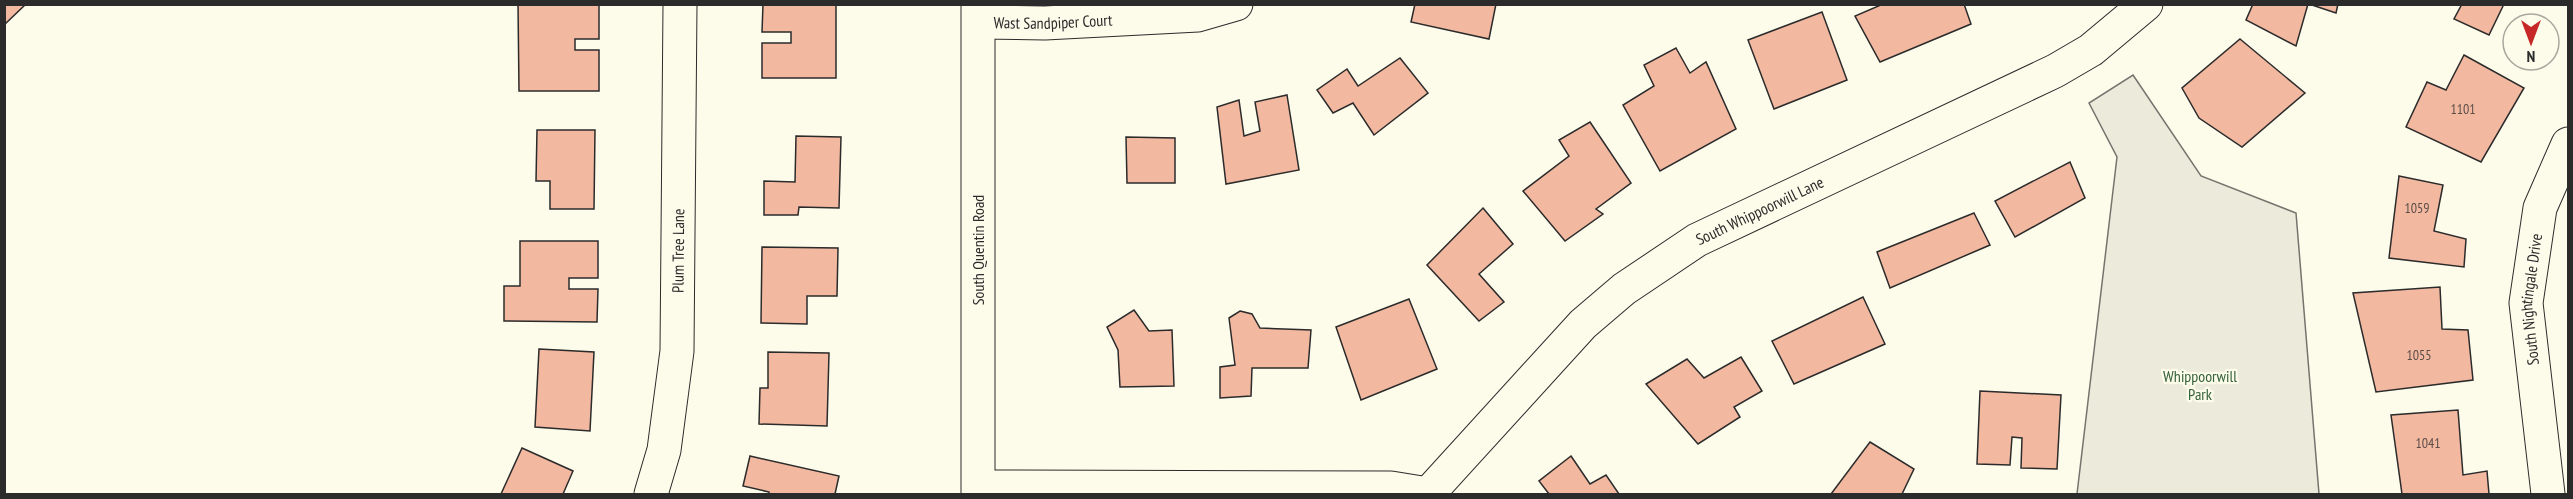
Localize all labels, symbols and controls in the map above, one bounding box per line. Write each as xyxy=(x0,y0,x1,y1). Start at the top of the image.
street label: Wast Sandpiper Court xyxy=(993,9,1113,33)
north arrow xyxy=(2501,12,2561,72)
text: N xyxy=(2527,47,2535,67)
house number: 1101 xyxy=(2450,100,2476,118)
street label: South Whippoorwill Lane xyxy=(1692,172,1827,249)
street label: South Quentin Road xyxy=(968,195,988,305)
house number: 1059 xyxy=(2404,199,2430,217)
street label: Plum Tree Lane xyxy=(668,208,688,293)
street label: South Nightingale Drive xyxy=(2516,232,2546,366)
house number: 1055 xyxy=(2406,346,2432,364)
park label: Whippoorwill Park xyxy=(2163,366,2237,404)
house number: 1041 xyxy=(2415,434,2441,452)

